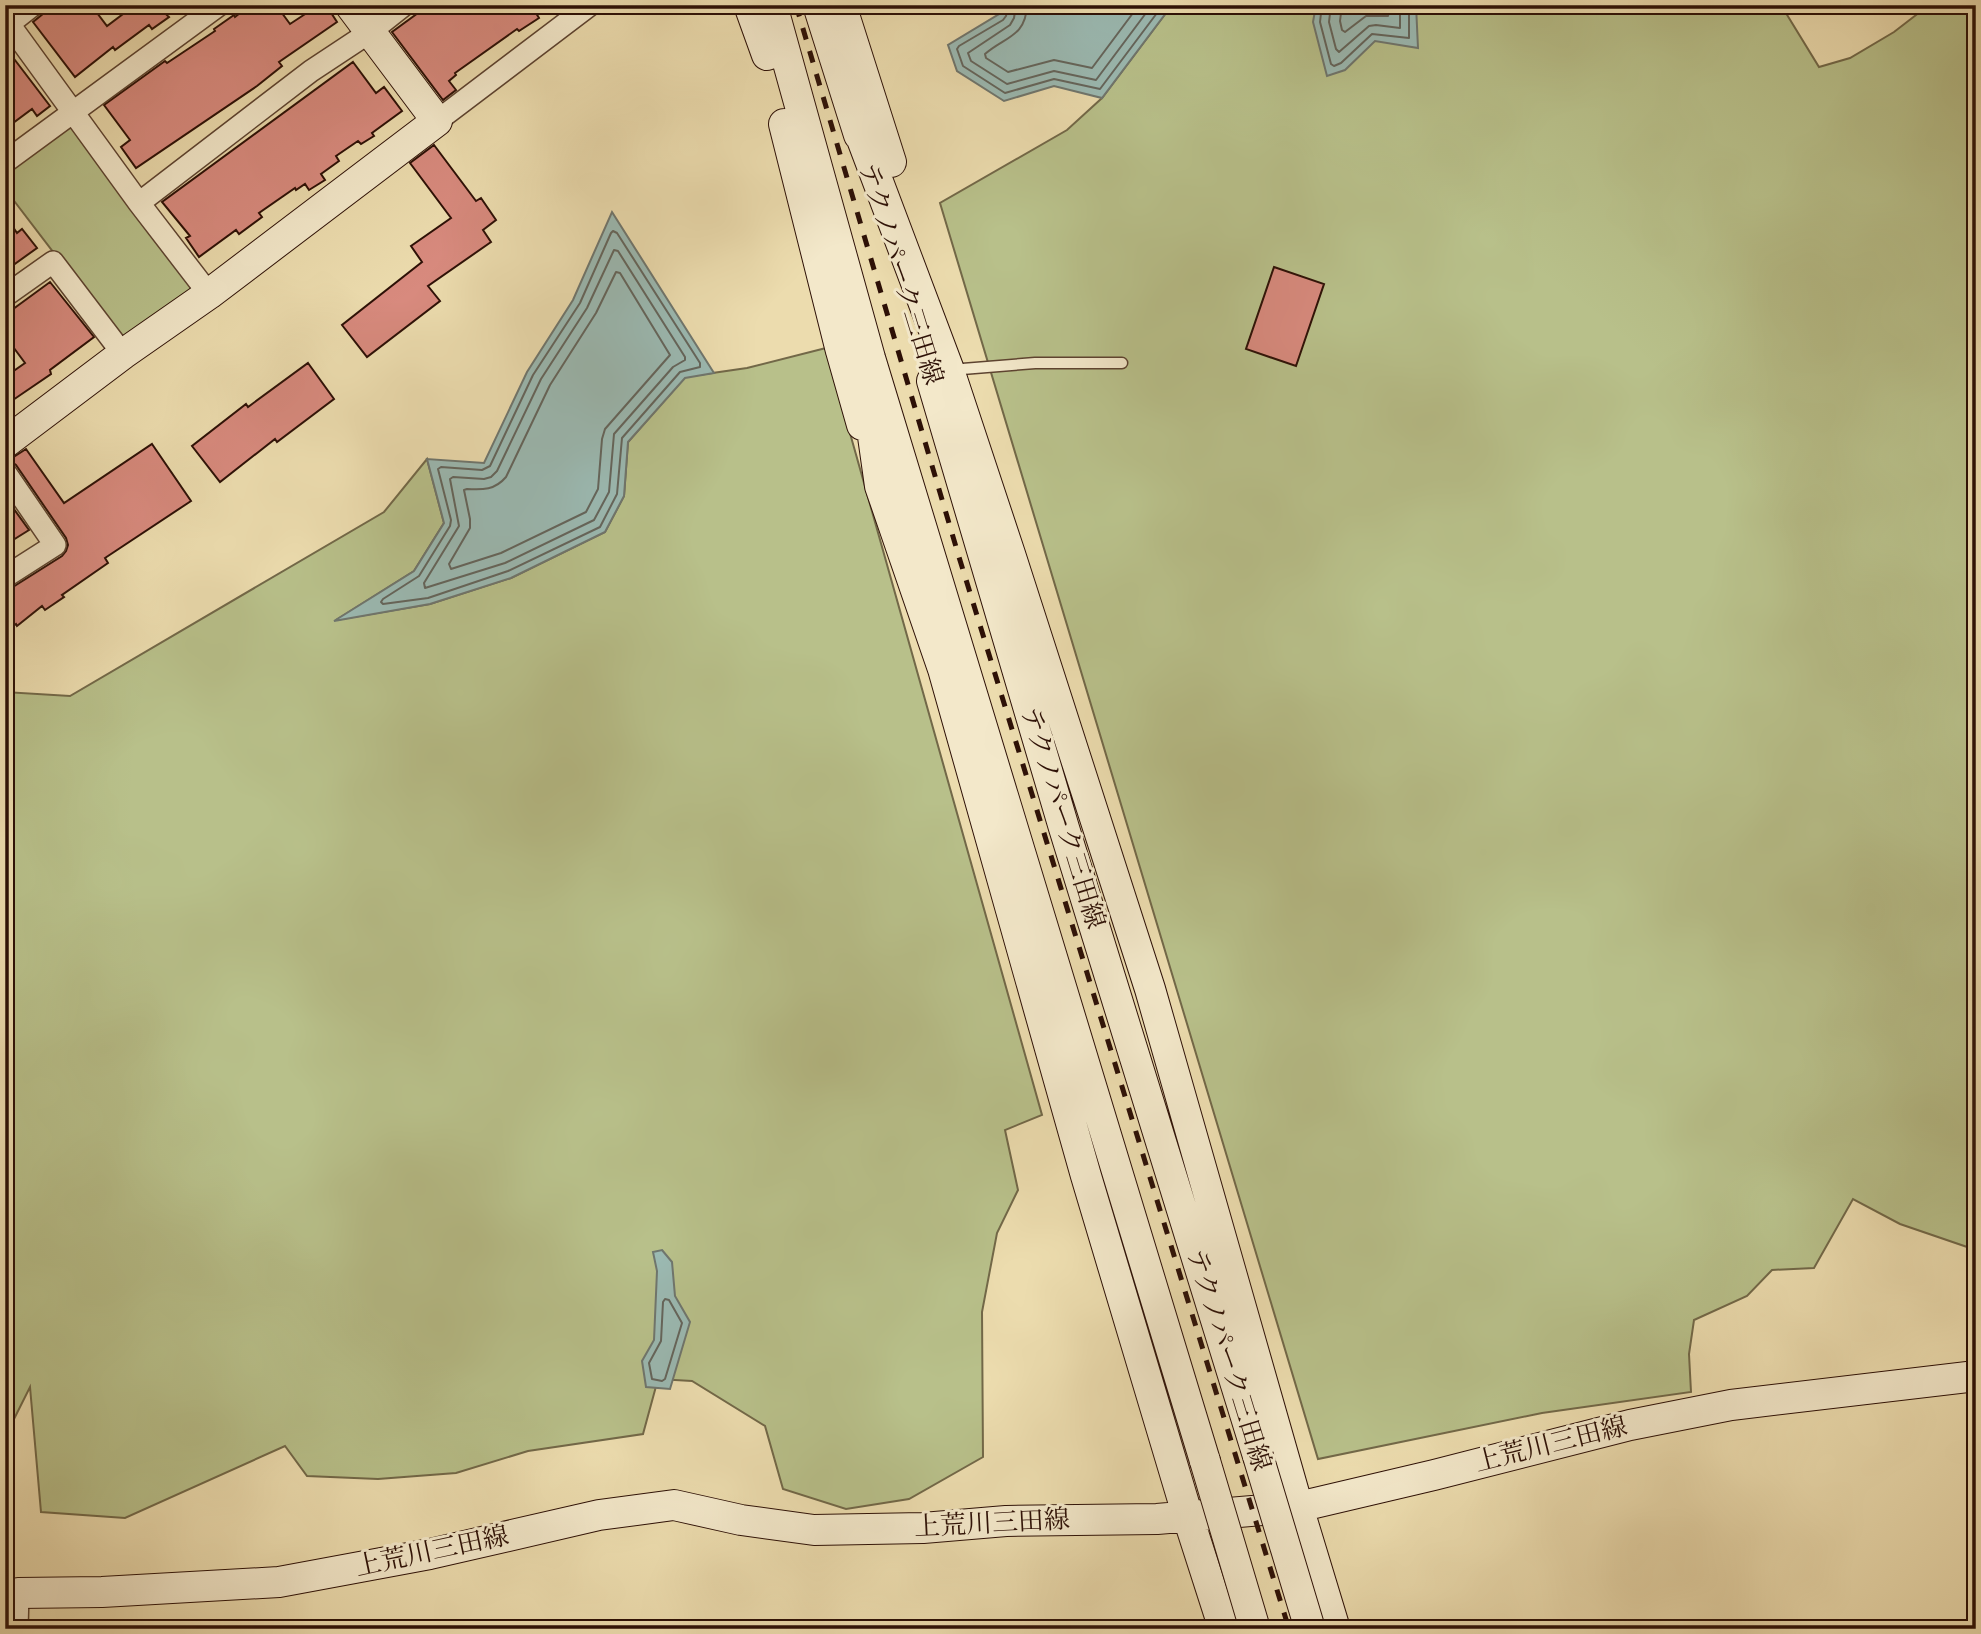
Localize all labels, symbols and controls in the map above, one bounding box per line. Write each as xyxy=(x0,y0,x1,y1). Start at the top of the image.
street label: テクノパーク三田線 xyxy=(851,159,949,389)
street label: テクノパーク三田線 xyxy=(1013,703,1111,933)
street label: テクノパーク三田線 xyxy=(1179,1245,1277,1475)
street label: 上荒川三田線 xyxy=(1471,1410,1631,1480)
street label: 上荒川三田線 xyxy=(913,1503,1071,1545)
street label: 上荒川三田線 xyxy=(352,1520,512,1584)

